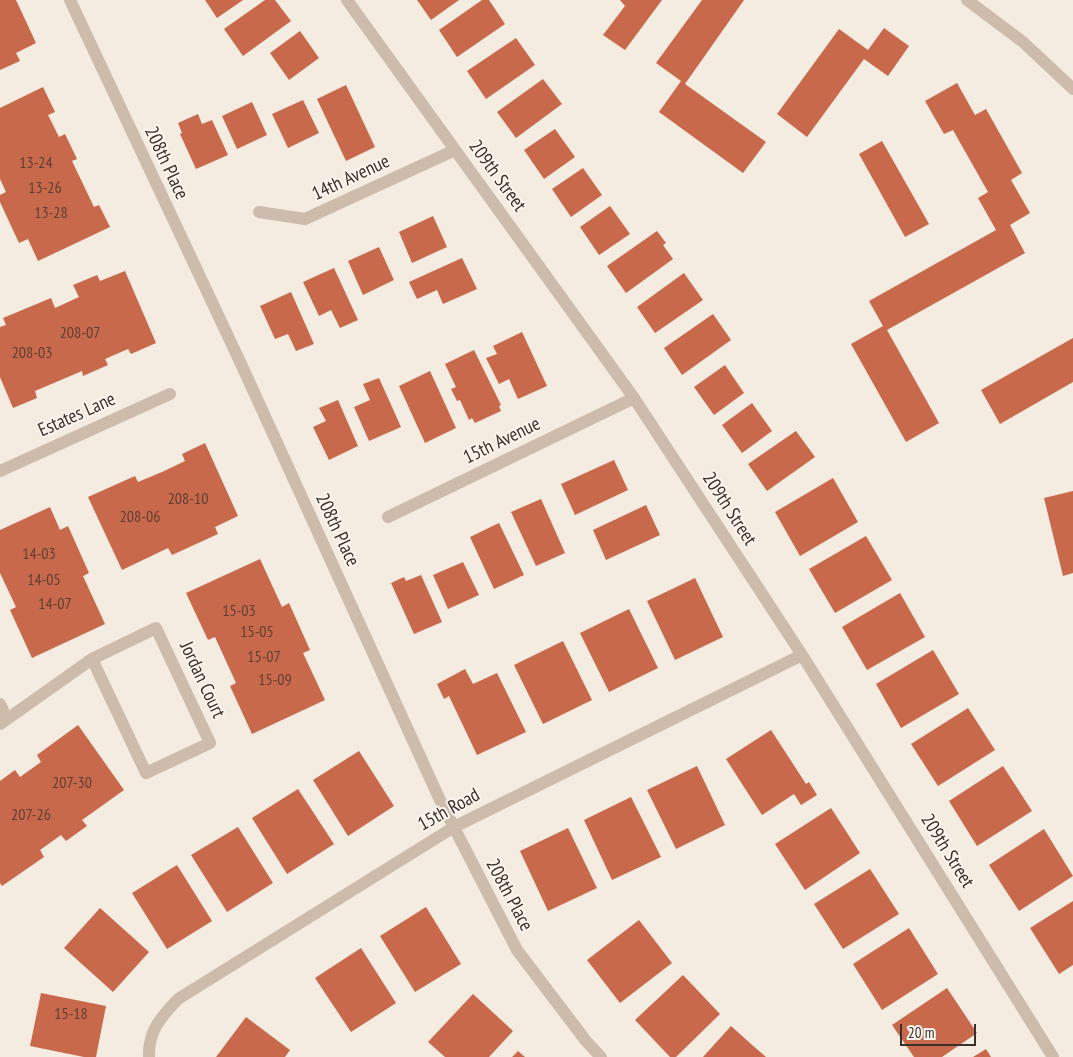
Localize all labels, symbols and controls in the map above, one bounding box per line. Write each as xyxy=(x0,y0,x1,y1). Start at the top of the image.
street label: 208th Place xyxy=(139,123,193,203)
street label: 209th Street xyxy=(464,136,530,216)
street label: 14th Avenue xyxy=(309,150,393,206)
house number: 13-24 xyxy=(19,153,53,173)
house number: 13-26 xyxy=(28,178,62,198)
house number: 13-28 xyxy=(34,203,68,223)
house number: 208-07 xyxy=(60,323,100,343)
house number: 208-03 xyxy=(12,343,52,363)
street label: Estates Lane xyxy=(35,388,119,442)
street label: 15th Avenue xyxy=(460,413,544,469)
street label: 209th Street xyxy=(697,468,761,550)
house number: 208-10 xyxy=(168,489,208,509)
street label: 208th Place xyxy=(310,490,364,570)
house number: 208-06 xyxy=(120,507,160,527)
house number: 14-03 xyxy=(22,544,56,564)
house number: 14-05 xyxy=(27,570,61,590)
house number: 14-07 xyxy=(38,594,72,614)
house number: 15-03 xyxy=(222,601,256,621)
house number: 15-05 xyxy=(240,622,274,642)
street label: Jordan Court xyxy=(174,638,230,722)
house number: 15-07 xyxy=(247,647,281,667)
house number: 15-09 xyxy=(258,670,292,690)
house number: 207-30 xyxy=(52,773,92,793)
street label: 15th Road xyxy=(414,784,484,836)
house number: 207-26 xyxy=(11,805,51,825)
street label: 209th Street xyxy=(915,810,979,892)
street label: 208th Place xyxy=(481,855,537,935)
house number: 15-18 xyxy=(54,1004,88,1024)
scale bar xyxy=(903,1014,979,1046)
text: 20 m xyxy=(908,1023,934,1042)

